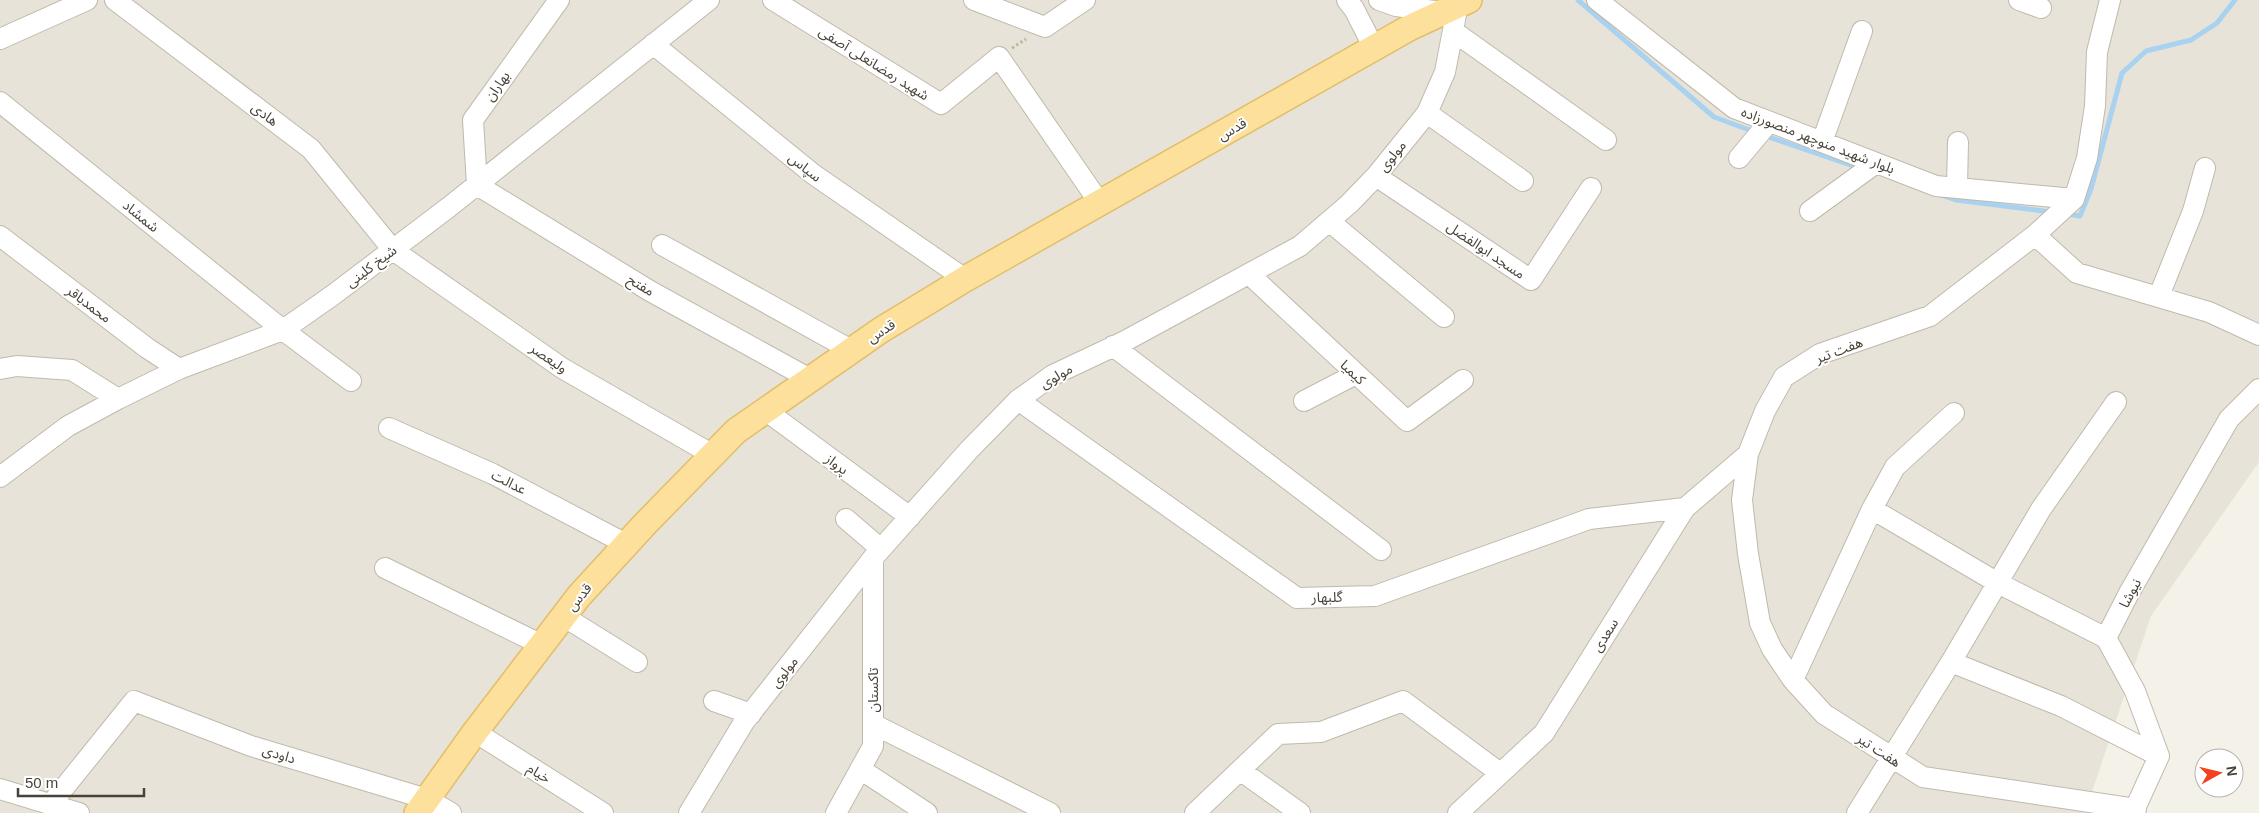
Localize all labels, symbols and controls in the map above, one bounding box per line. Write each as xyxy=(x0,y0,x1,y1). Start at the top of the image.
street label: شهید رمضانعلی آصفی xyxy=(816,23,932,104)
street label: بهاران xyxy=(481,68,514,105)
street label: هادی xyxy=(248,99,282,130)
street label: بلوار شهید منوچهر منصورزاده xyxy=(1738,103,1897,179)
street label: قدس xyxy=(1215,114,1250,144)
street label: مولوی xyxy=(1375,137,1410,175)
street label: سپاس xyxy=(784,149,825,186)
street label: شمشاد xyxy=(120,197,162,235)
street label: مسجد ابوالفضل xyxy=(1443,218,1528,283)
street label: شیخ کلینی xyxy=(342,242,401,293)
street label: مفتح xyxy=(623,271,657,302)
street label: محمدباقر xyxy=(62,282,114,327)
street label: قدس xyxy=(864,316,899,347)
street label: هفت تیر xyxy=(1812,334,1865,368)
street label: ولیعصر xyxy=(526,339,571,377)
street label: کیمیا xyxy=(1337,356,1369,388)
street label: مولوی xyxy=(1037,360,1076,393)
street label: پرواز xyxy=(820,450,852,479)
street label: عدالت xyxy=(489,467,529,497)
street label: نیوشا xyxy=(2116,576,2145,611)
street label: قدس xyxy=(563,580,596,615)
street label: گلبهار xyxy=(1310,589,1343,606)
street label: سعدی xyxy=(1589,615,1622,655)
street label: مولوی xyxy=(767,653,802,691)
street label: تاکستان xyxy=(865,668,882,712)
street label: هفت تیر xyxy=(1853,729,1904,771)
street label: داودی xyxy=(260,741,298,768)
north arrow xyxy=(2194,748,2244,798)
street label: خیام xyxy=(523,760,554,789)
text: N xyxy=(2223,765,2241,777)
scale bar xyxy=(18,766,144,798)
text: 50 m xyxy=(25,774,58,791)

